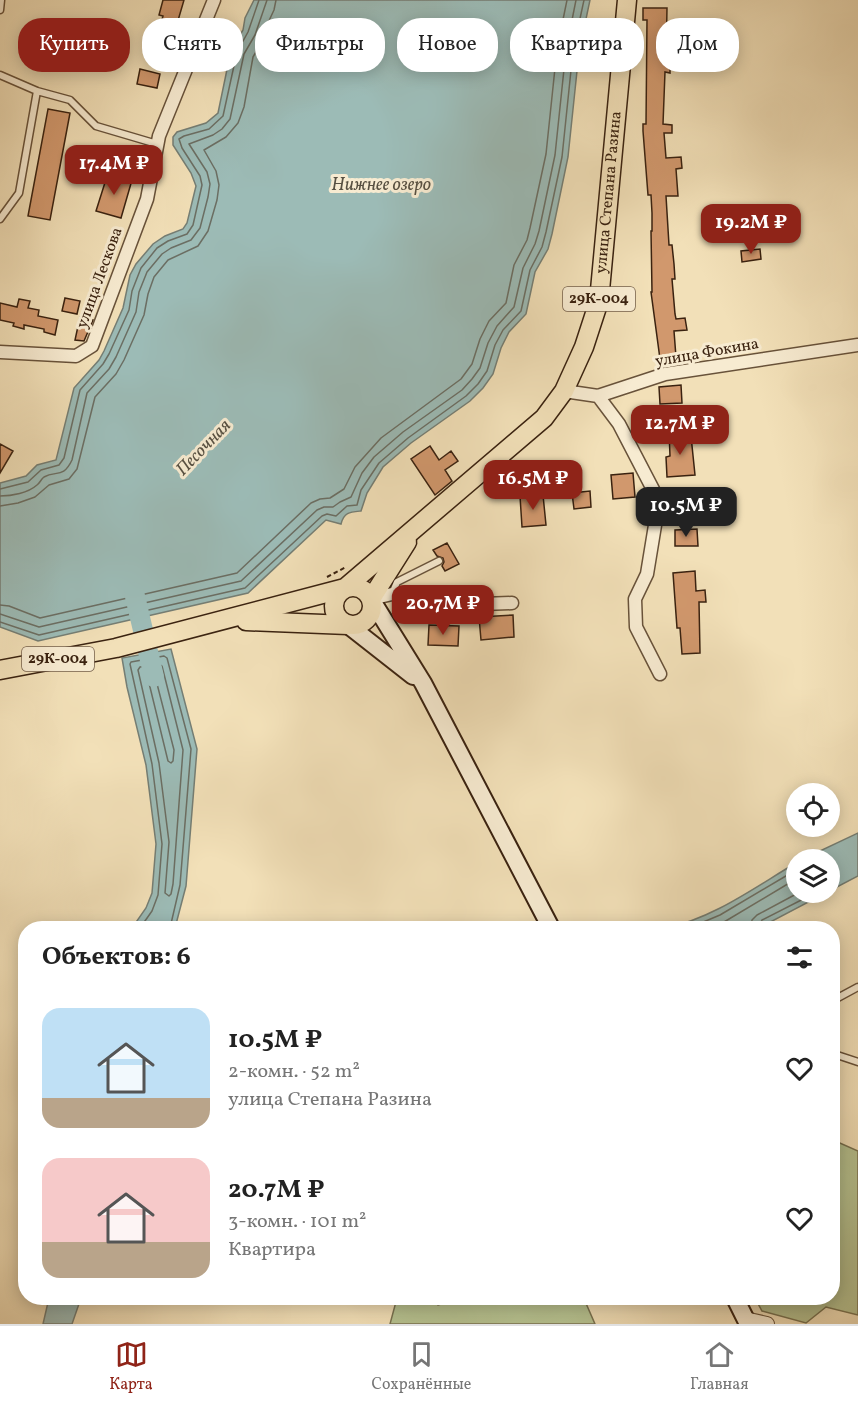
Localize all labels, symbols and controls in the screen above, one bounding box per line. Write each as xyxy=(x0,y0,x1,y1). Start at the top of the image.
chip: Купить xyxy=(18,18,130,72)
chip: Снять xyxy=(142,18,243,72)
chip: Фильтры xyxy=(255,18,385,72)
chip: Новое xyxy=(397,18,498,72)
chip: Квартира xyxy=(510,18,644,72)
chip: Дом xyxy=(656,18,739,72)
street label: улица Степана Разина xyxy=(591,110,628,275)
pin: 17.4M ₽ xyxy=(59,145,169,196)
text: 17.4M ₽ xyxy=(79,150,149,178)
water label: Нижнее озеро xyxy=(331,173,431,198)
pin: 19.2M ₽ xyxy=(696,204,806,255)
text: 19.2M ₽ xyxy=(715,209,787,237)
street label: улица Лескова xyxy=(72,224,129,332)
road number: 29К-004 xyxy=(563,287,635,311)
street label: улица Фокина xyxy=(653,333,761,373)
pin: 12.7M ₽ xyxy=(625,405,735,456)
text: 12.7M ₽ xyxy=(645,410,715,438)
water label: Песочная xyxy=(171,414,237,482)
pin: 16.5M ₽ xyxy=(478,460,588,511)
text: 16.5M ₽ xyxy=(497,465,569,493)
pin: 10.5M ₽ xyxy=(631,487,741,538)
text: 10.5M ₽ xyxy=(650,492,722,520)
pin: 20.7M ₽ xyxy=(388,585,498,636)
text: 20.7M ₽ xyxy=(406,590,480,618)
road number: 29К-004 xyxy=(22,647,94,671)
map controls xyxy=(786,783,840,903)
button: locate xyxy=(786,783,840,837)
button: layers xyxy=(786,849,840,903)
text: Объектов: 6 xyxy=(42,939,191,975)
icon: filters xyxy=(783,941,816,974)
text: 10.5M ₽ xyxy=(228,1022,322,1058)
icon: home xyxy=(90,1032,162,1104)
icon: heart xyxy=(783,1052,816,1085)
text: 2-комн. · 52 m² xyxy=(228,1058,360,1086)
text: улица Степана Разина xyxy=(228,1086,432,1114)
text: 20.7M ₽ xyxy=(228,1172,325,1208)
icon: home xyxy=(90,1182,162,1254)
icon: heart xyxy=(783,1202,816,1235)
text: 3-комн. · 101 m² xyxy=(228,1208,367,1236)
text: Квартира xyxy=(228,1236,316,1264)
tab: Карта xyxy=(109,1338,153,1396)
tab: Сохранённые xyxy=(372,1338,471,1396)
tab: Главная xyxy=(690,1338,749,1396)

